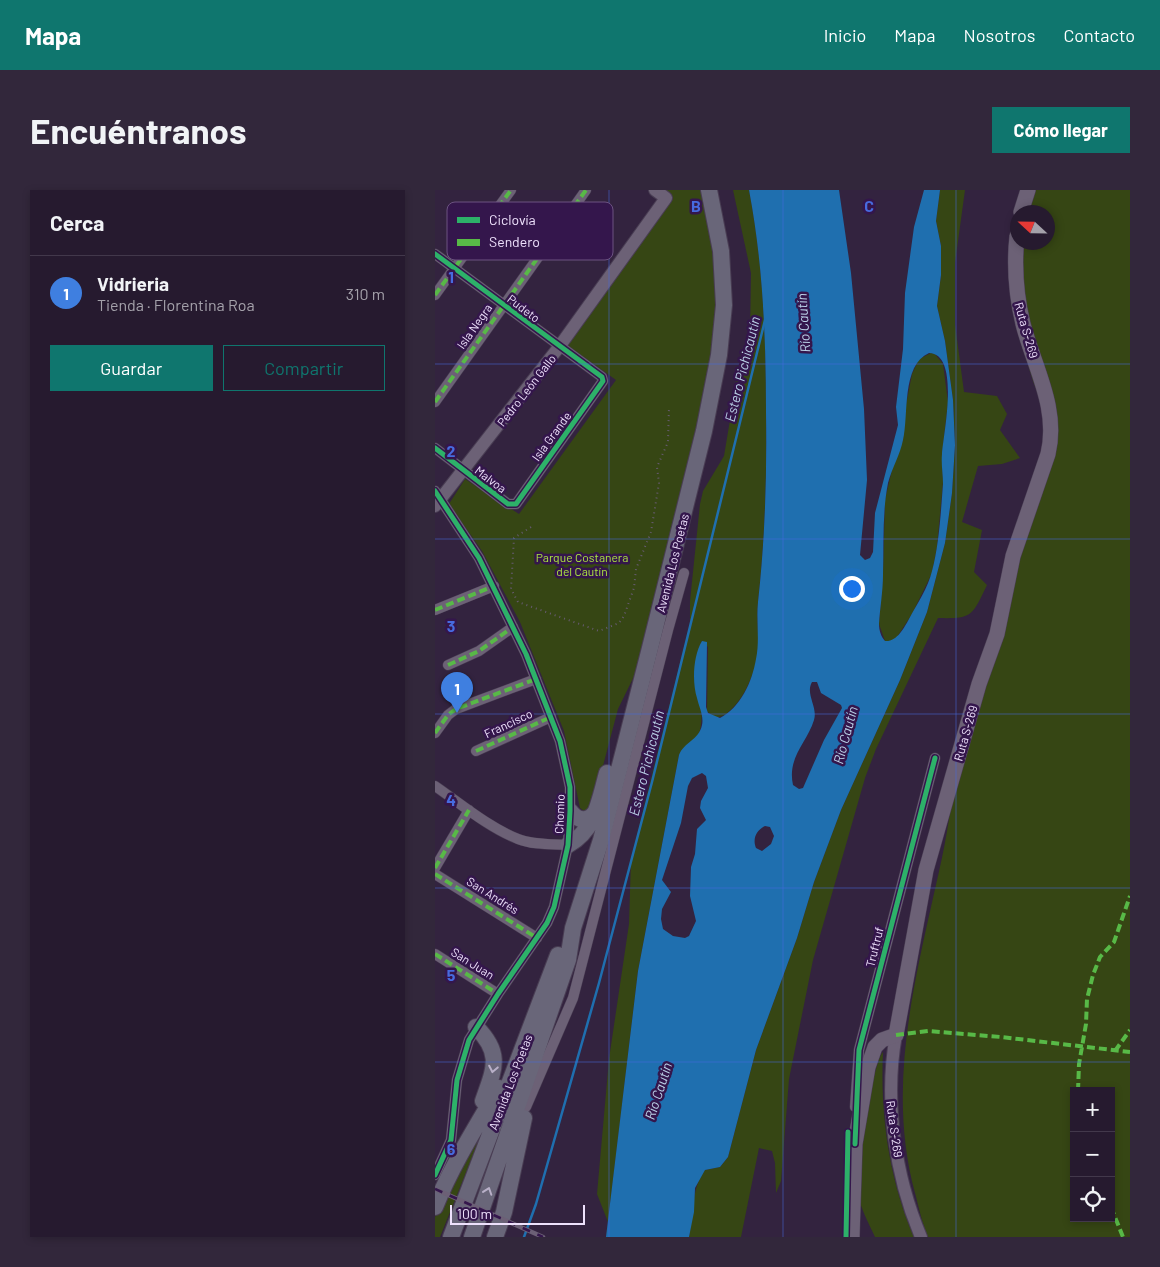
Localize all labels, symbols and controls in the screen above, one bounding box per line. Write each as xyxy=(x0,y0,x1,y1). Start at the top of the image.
text: Mapa xyxy=(25,21,81,50)
text: Inicio xyxy=(824,24,866,46)
text: Mapa xyxy=(894,24,936,46)
text: Nosotros xyxy=(964,24,1035,46)
text: Contacto xyxy=(1063,24,1135,46)
button: Cómo llegar xyxy=(992,107,1130,153)
text: Encuéntranos xyxy=(30,109,247,151)
text: B xyxy=(691,196,701,215)
text: C xyxy=(864,196,874,215)
legend xyxy=(447,202,613,260)
north arrow xyxy=(1010,205,1055,250)
text: Cerca xyxy=(50,210,104,235)
text: Ciclovía xyxy=(489,211,536,228)
text: Sendero xyxy=(489,233,540,250)
text: 1 xyxy=(448,267,454,286)
text: Vidrieria xyxy=(97,272,169,295)
text: 1 xyxy=(63,284,69,303)
text: 310 m xyxy=(346,284,385,303)
street label: Pudeto xyxy=(505,291,543,325)
water label: Río Cautín xyxy=(792,293,814,353)
text: Tienda · Florentina Roa xyxy=(97,295,255,314)
street label: Isla Negra xyxy=(453,301,495,351)
street label: Ruta S-269 xyxy=(1012,301,1042,359)
water label: Estero Pichicautín xyxy=(721,315,763,423)
button: Guardar xyxy=(50,345,213,391)
button: Compartir xyxy=(223,345,385,391)
street label: Pedro León Gallo xyxy=(494,351,558,429)
street label: Isla Grande xyxy=(528,409,574,463)
text: 2 xyxy=(447,441,456,460)
street label: Malvoa xyxy=(473,463,509,495)
street label: Avenida Los Poetas xyxy=(653,512,691,614)
park label: Parque Costanera del Cautín xyxy=(536,550,628,578)
your location xyxy=(839,576,865,602)
text: 3 xyxy=(447,616,455,635)
pin: 1 xyxy=(441,672,473,713)
water label: Río Cautín xyxy=(829,704,861,766)
street label: Ruta S-269 xyxy=(950,704,980,762)
street label: Francisco xyxy=(482,706,534,740)
water label: Estero Pichicautín xyxy=(625,709,667,817)
text: 4 xyxy=(446,790,456,809)
street label: Chomio xyxy=(551,794,567,834)
street label: San Andrés xyxy=(464,874,522,917)
street label: Truftruf xyxy=(862,926,886,968)
street label: San Juan xyxy=(449,944,497,982)
text: 5 xyxy=(447,965,456,984)
street label: Avenida Los Poetas xyxy=(485,1032,535,1132)
water label: Río Cautín xyxy=(641,1060,675,1122)
one-way arrow xyxy=(488,1065,499,1073)
map controls xyxy=(1070,1087,1115,1222)
button: + xyxy=(1070,1087,1115,1132)
street label: Ruta S-269 xyxy=(884,1100,906,1158)
button: − xyxy=(1070,1132,1115,1177)
text: 6 xyxy=(447,1139,456,1158)
button: locate xyxy=(1070,1177,1115,1222)
one-way arrow xyxy=(482,1187,492,1196)
scale bar xyxy=(450,1202,585,1225)
text: 100 m xyxy=(457,1205,492,1222)

